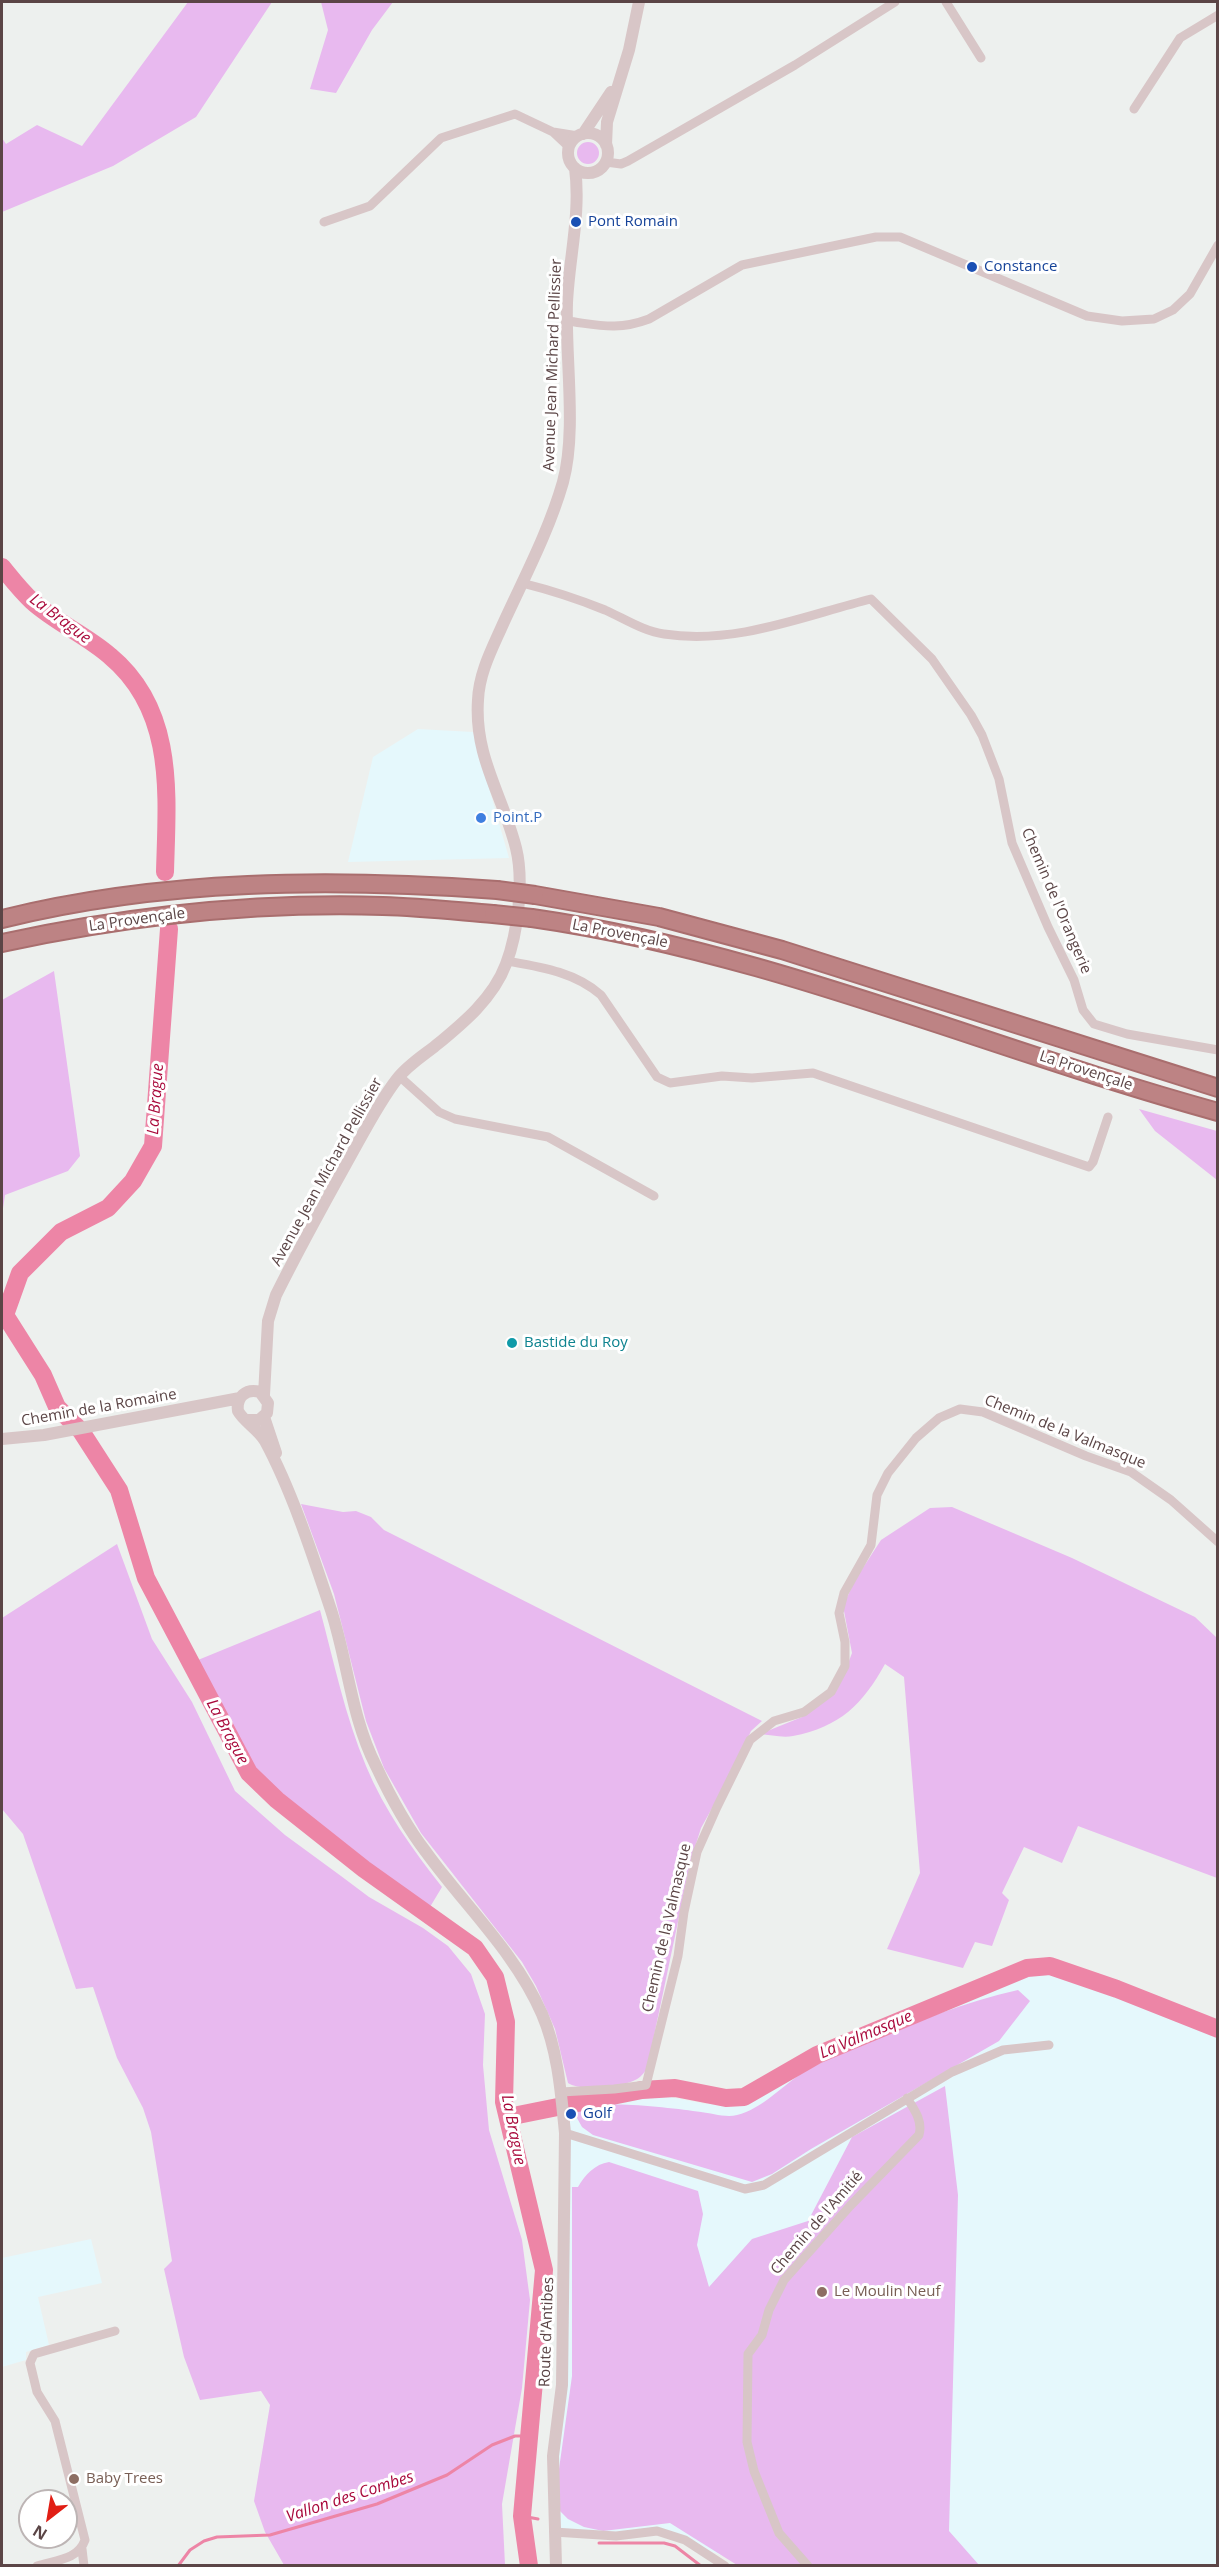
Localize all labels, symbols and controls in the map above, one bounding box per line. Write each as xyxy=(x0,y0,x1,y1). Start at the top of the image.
place label: Pont Romain xyxy=(588,213,678,231)
marker: Pont Romain xyxy=(569,215,583,229)
street label: Avenue Jean Michard Pellissier xyxy=(540,258,566,472)
place label: Constance xyxy=(984,258,1057,276)
marker: Constance xyxy=(965,260,979,274)
water label: La Brague xyxy=(26,590,94,648)
place label: Point.P xyxy=(493,809,542,827)
marker: Point.P xyxy=(474,811,488,825)
street label: Chemin de l'Orangerie xyxy=(1017,825,1095,977)
street label: La Provençale xyxy=(88,904,186,936)
street label: La Provençale xyxy=(571,916,669,952)
street label: La Provençale xyxy=(1037,1047,1135,1095)
water label: La Brague xyxy=(144,1063,168,1135)
street label: Avenue Jean Michard Pellissier xyxy=(268,1075,386,1269)
place label: Bastide du Roy xyxy=(524,1334,628,1352)
marker: Bastide du Roy xyxy=(505,1336,519,1350)
street label: Chemin de la Romaine xyxy=(20,1385,178,1431)
street label: Chemin de la Valmasque xyxy=(982,1391,1148,1473)
water label: La Brague xyxy=(202,1696,252,1768)
street label: Chemin de la Valmasque xyxy=(639,1842,695,2014)
water label: La Valmasque xyxy=(817,2007,915,2063)
water label: La Brague xyxy=(497,2093,529,2167)
place label: Golf xyxy=(583,2105,612,2123)
marker: Golf xyxy=(564,2107,578,2121)
street label: Chemin de l'Amitié xyxy=(767,2168,867,2278)
street label: Route d'Antibes xyxy=(536,2277,558,2387)
place label: Le Moulin Neuf xyxy=(834,2283,940,2301)
marker: Le Moulin Neuf xyxy=(815,2285,829,2299)
water label: Vallon des Combes xyxy=(284,2467,416,2527)
place label: Baby Trees xyxy=(86,2470,163,2488)
marker: Baby Trees xyxy=(67,2472,81,2486)
north arrow xyxy=(18,2489,78,2549)
text: N xyxy=(29,2520,51,2545)

